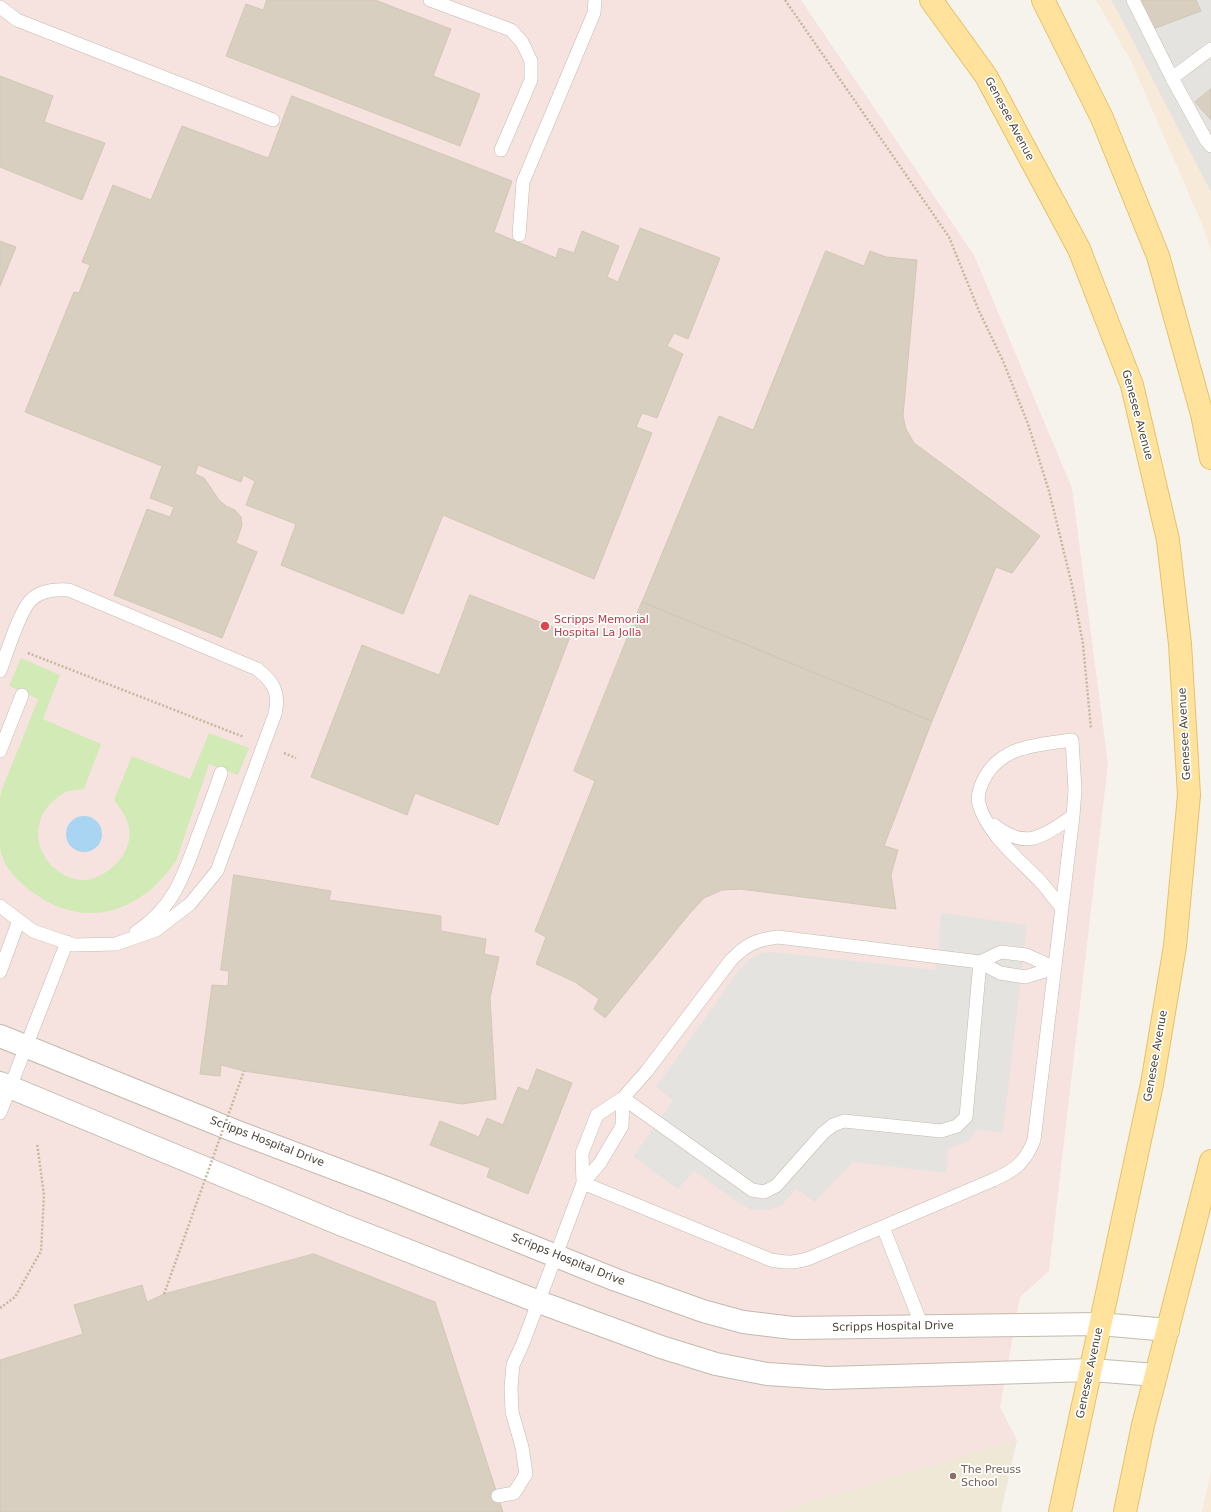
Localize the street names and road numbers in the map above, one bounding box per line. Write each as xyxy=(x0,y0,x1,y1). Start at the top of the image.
street label: Genesee Avenue xyxy=(981,75,1037,163)
street label: Genesee Avenue xyxy=(1119,369,1155,461)
street label: Genesee Avenue xyxy=(1176,687,1194,781)
street label: Genesee Avenue xyxy=(1141,1009,1171,1103)
street label: Scripps Hospital Drive xyxy=(208,1114,326,1170)
street label: Scripps Hospital Drive xyxy=(509,1231,627,1289)
street label: Scripps Hospital Drive xyxy=(832,1319,954,1335)
street label: Genesee Avenue xyxy=(1074,1326,1106,1420)

